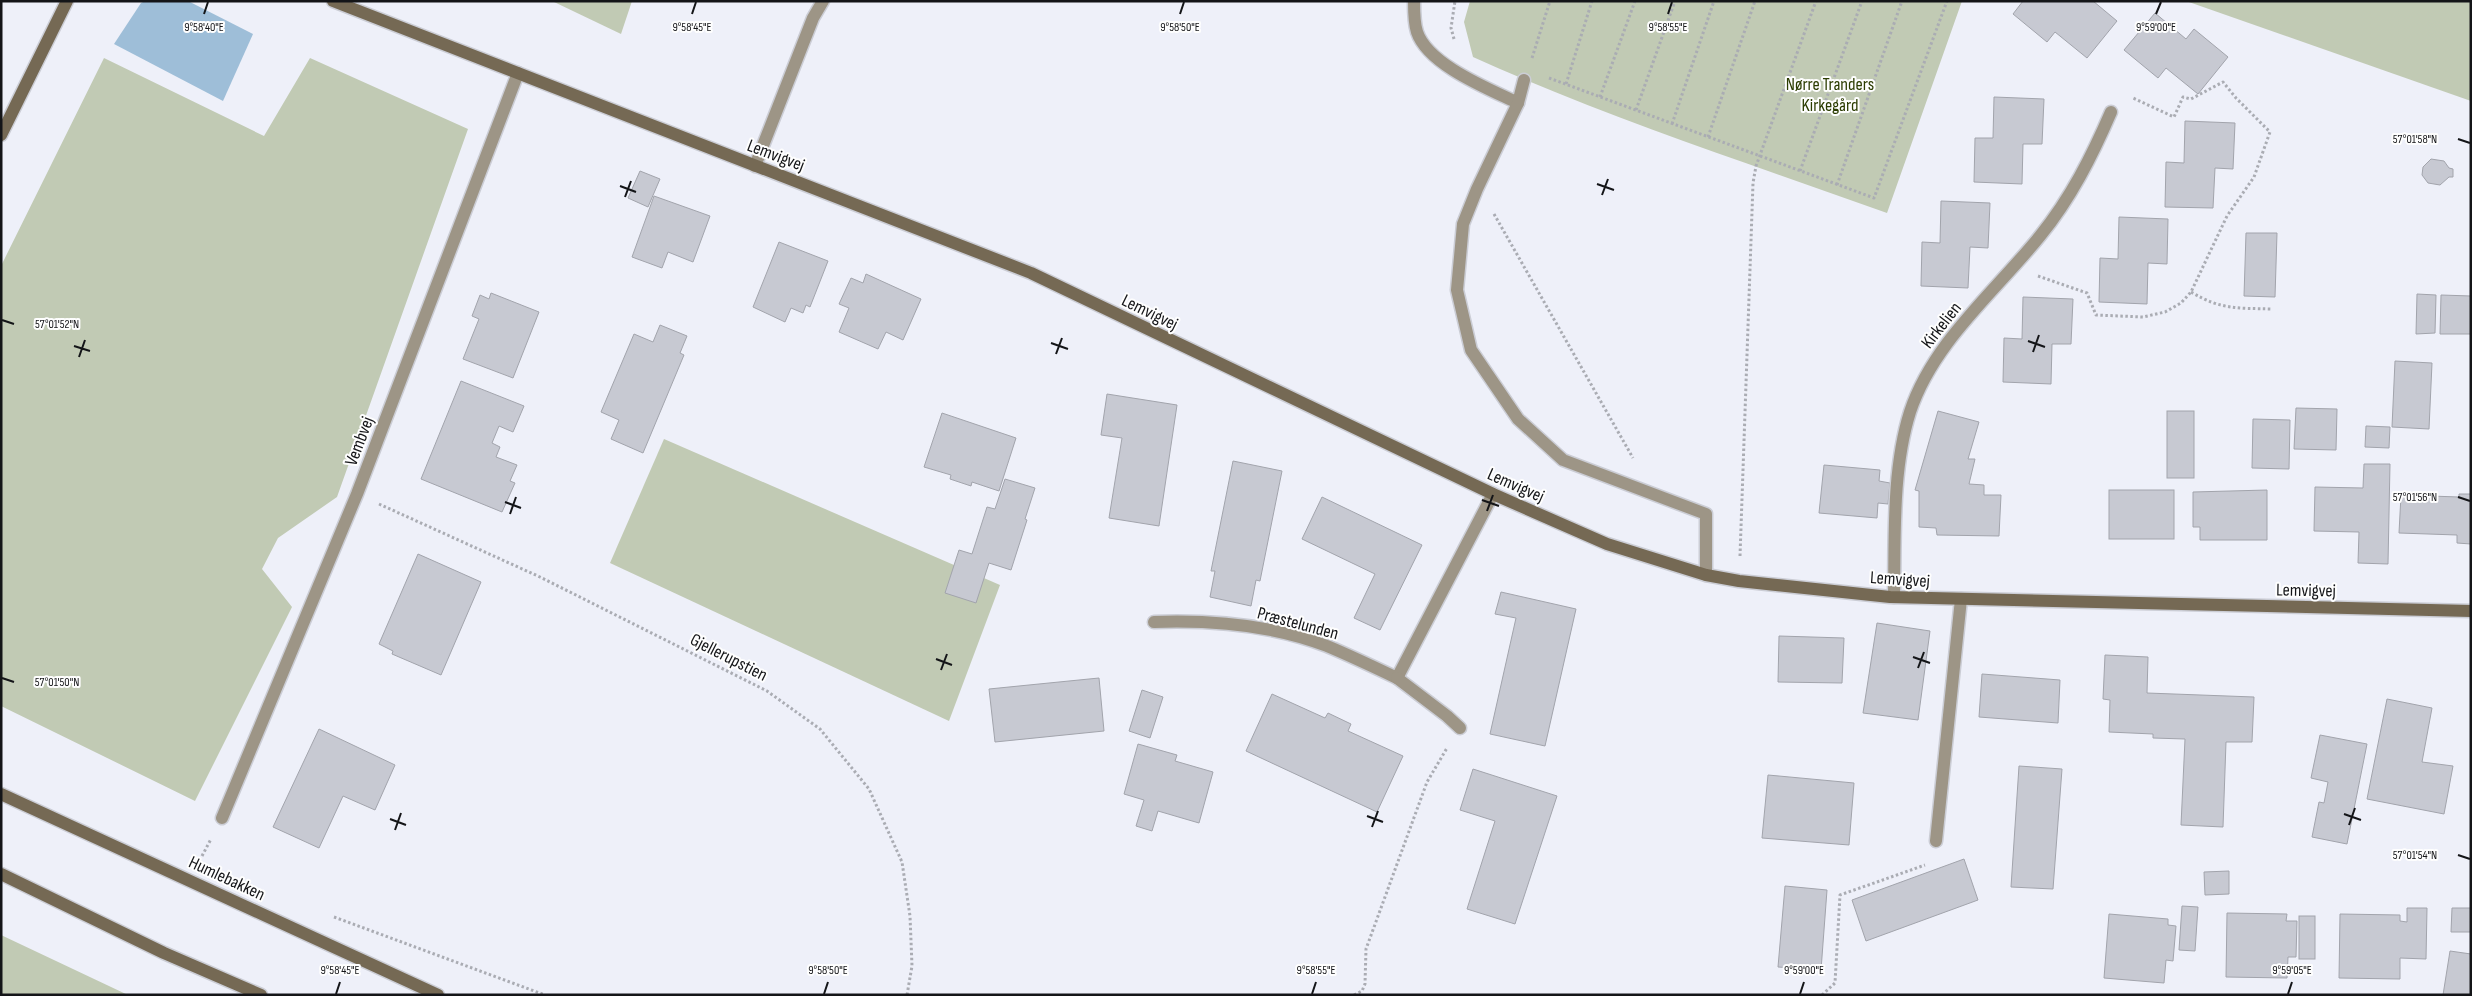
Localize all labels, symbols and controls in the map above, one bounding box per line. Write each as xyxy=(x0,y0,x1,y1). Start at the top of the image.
text: 9°58'40"E xyxy=(184,20,224,35)
text: 9°58'45"E xyxy=(672,20,712,35)
text: 9°58'50"E xyxy=(1160,20,1200,35)
text: 9°58'55"E xyxy=(1649,20,1687,35)
text: 9°59'00"E xyxy=(2136,20,2176,35)
park label: Nørre Tranders Kirkegård xyxy=(1786,74,1874,116)
text: 57°01'58"N xyxy=(2393,132,2437,147)
street label: Lemvigvej xyxy=(744,135,807,176)
street label: Lemvigvej xyxy=(1118,290,1181,335)
street label: Kirkelien xyxy=(1917,298,1966,352)
text: 57°01'52"N xyxy=(35,317,79,332)
street label: Vembvej xyxy=(341,414,378,469)
street label: Lemvigvej xyxy=(1484,464,1547,507)
text: 57°01'56"N xyxy=(2393,490,2437,505)
street label: Lemvigvej xyxy=(1869,567,1930,592)
street label: Lemvigvej xyxy=(2276,579,2336,602)
street label: Præstelunden xyxy=(1255,603,1341,644)
street label: Gjellerupstien xyxy=(687,629,771,686)
text: 57°01'50"N xyxy=(35,675,79,690)
text: 57°01'54"N xyxy=(2393,848,2437,863)
street label: Humlebakken xyxy=(185,852,268,905)
text: 9°58'45"E xyxy=(320,963,360,978)
text: 9°58'50"E xyxy=(808,963,848,978)
text: 9°58'55"E xyxy=(1297,963,1335,978)
text: 9°59'00"E xyxy=(1784,963,1824,978)
text: 9°59'05"E xyxy=(2272,963,2312,978)

